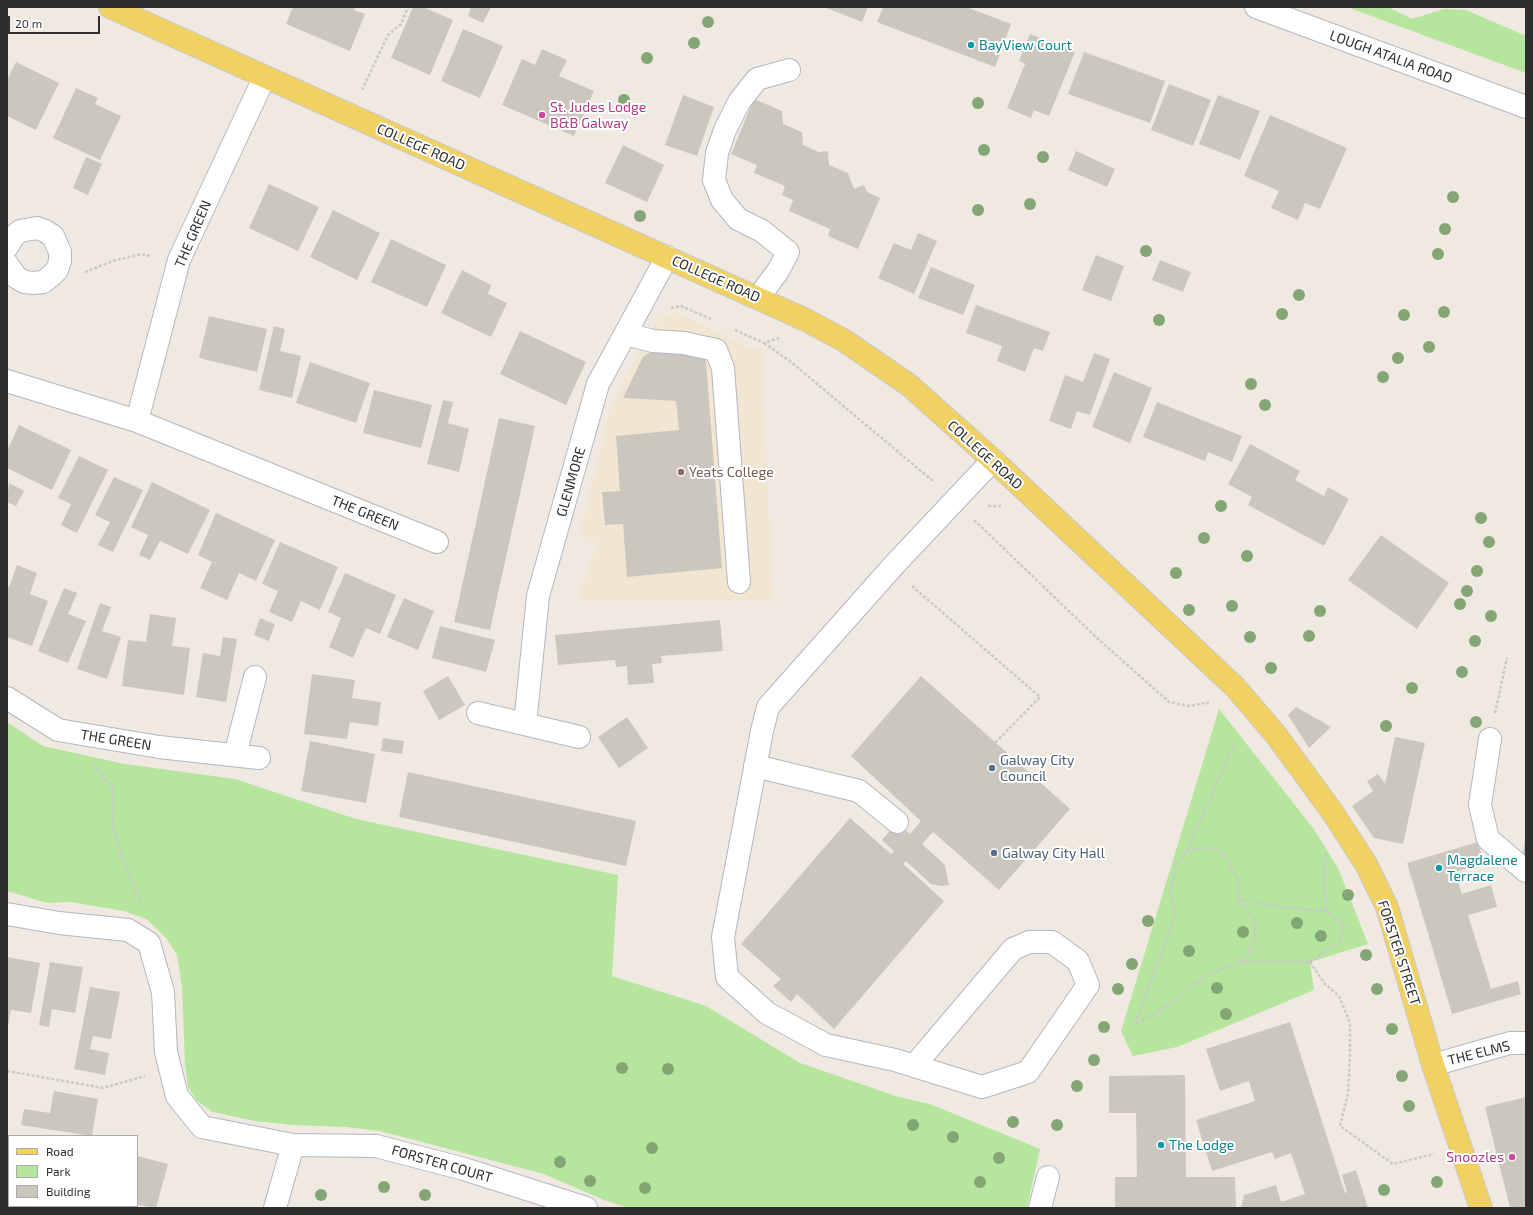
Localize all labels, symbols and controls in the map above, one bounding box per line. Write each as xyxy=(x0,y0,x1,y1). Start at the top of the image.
scale bar xyxy=(10,8,102,34)
text: 20 m xyxy=(15,16,42,30)
street label: LOUGH ATALIA ROAD xyxy=(1327,27,1455,87)
place label: BayView Court xyxy=(979,37,1072,53)
marker: BayView Court xyxy=(966,40,976,50)
place label: St. Judes Lodge B&B Galway xyxy=(550,99,646,132)
marker: St. Judes Lodge B&B Galway xyxy=(537,110,547,120)
street label: COLLEGE ROAD xyxy=(374,120,468,174)
street label: THE GREEN xyxy=(171,198,215,270)
street label: COLLEGE ROAD xyxy=(669,252,763,306)
street label: COLLEGE ROAD xyxy=(944,417,1026,493)
street label: GLENMORE xyxy=(553,445,589,519)
place label: Yeats College xyxy=(689,464,774,480)
marker: Yeats College xyxy=(676,467,686,477)
street label: THE GREEN xyxy=(329,492,401,534)
street label: THE GREEN xyxy=(79,726,153,754)
place label: Galway City Council xyxy=(1000,752,1074,784)
marker: Galway City Council xyxy=(987,763,997,773)
place label: Galway City Hall xyxy=(1002,845,1105,861)
marker: Galway City Hall xyxy=(989,848,999,858)
place label: Magdalene Terrace xyxy=(1447,852,1518,884)
marker: Magdalene Terrace xyxy=(1434,863,1444,873)
street label: FORSTER STREET xyxy=(1374,898,1424,1008)
street label: THE ELMS xyxy=(1446,1037,1512,1069)
legend xyxy=(8,1135,138,1207)
place label: The Lodge xyxy=(1169,1137,1234,1153)
marker: The Lodge xyxy=(1156,1140,1166,1150)
street label: FORSTER COURT xyxy=(390,1142,494,1186)
text: Road xyxy=(46,1144,74,1158)
place label: Snoozles xyxy=(1446,1149,1504,1165)
marker: Snoozles xyxy=(1507,1152,1517,1162)
text: Park xyxy=(46,1164,71,1178)
text: Building xyxy=(46,1184,90,1198)

